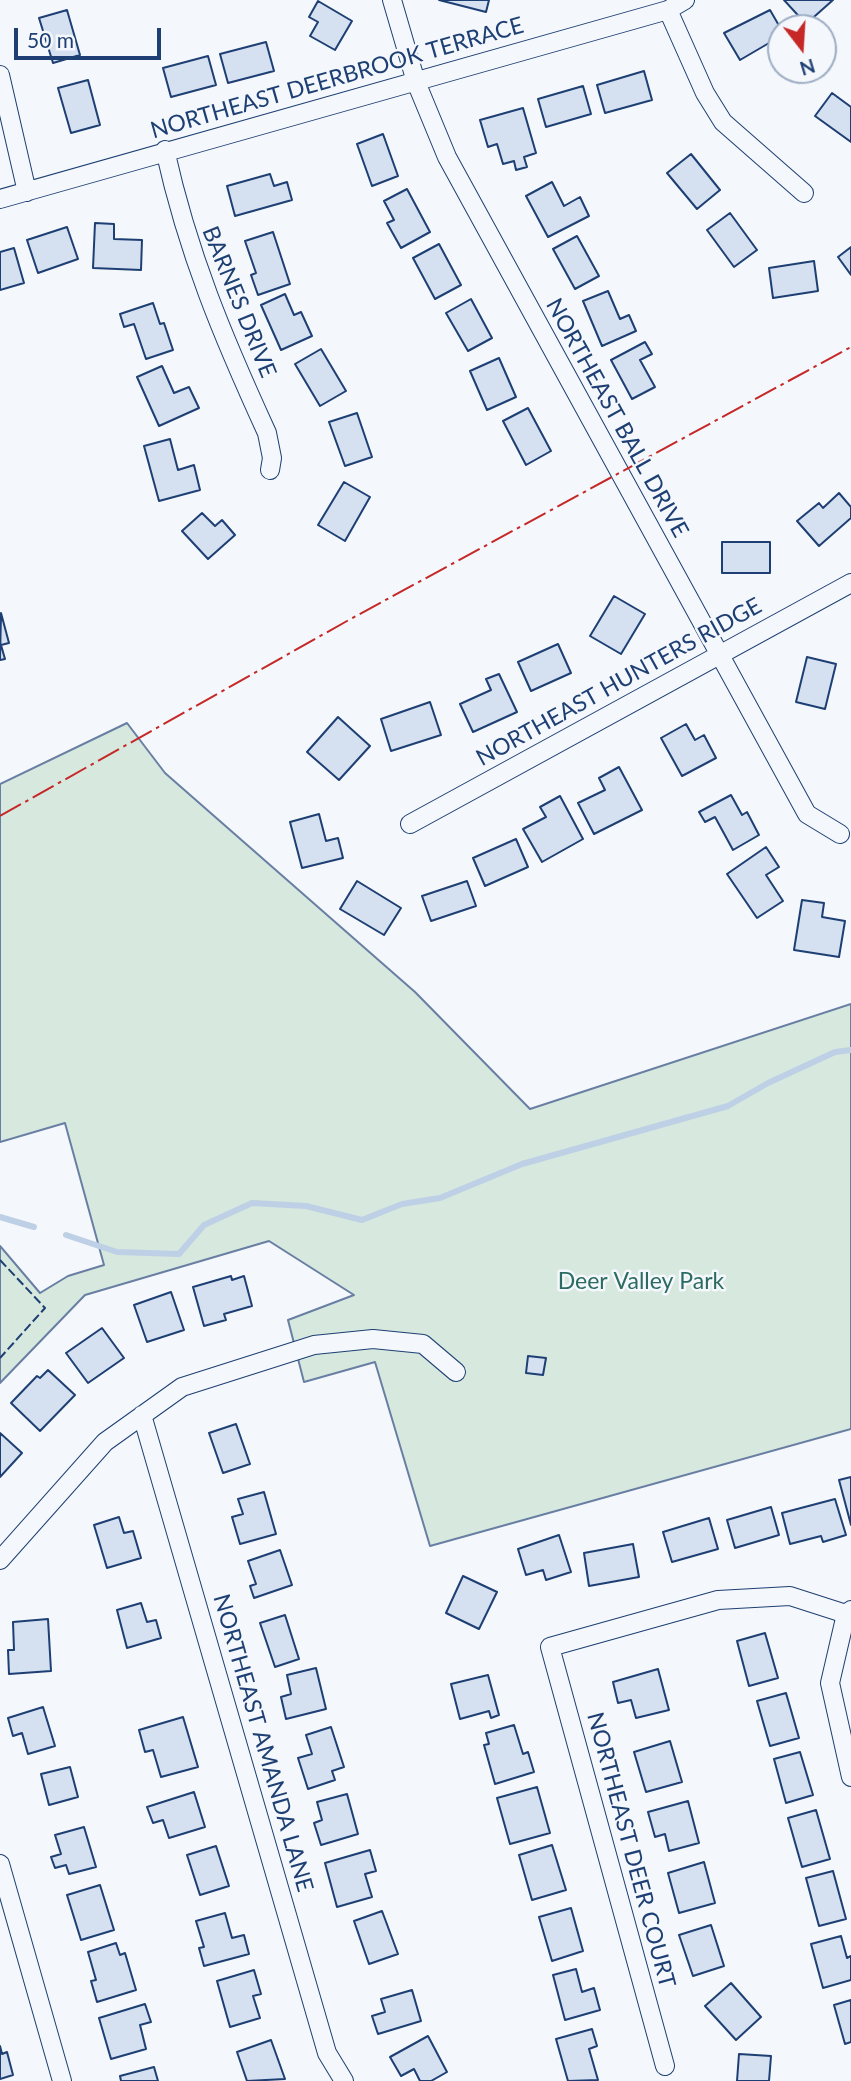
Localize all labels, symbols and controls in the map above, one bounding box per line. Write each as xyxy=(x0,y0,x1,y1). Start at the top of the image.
street label: NORTHEAST DEERBROOK TERRACE xyxy=(147,11,527,145)
scale bar xyxy=(18,14,164,58)
north arrow xyxy=(767,14,837,84)
text: 50 m xyxy=(27,27,74,52)
text: N xyxy=(797,55,818,81)
street label: BARNES DRIVE xyxy=(196,222,282,382)
street label: NORTHEAST BALL DRIVE xyxy=(540,294,694,542)
street label: NORTHEAST HUNTERS RIDGE xyxy=(472,592,766,772)
park label: Deer Valley Park xyxy=(558,1268,724,1296)
street label: NORTHEAST AMANDA LANE xyxy=(207,1591,319,1895)
street label: NORTHEAST DEER COURT xyxy=(581,1709,681,1991)

